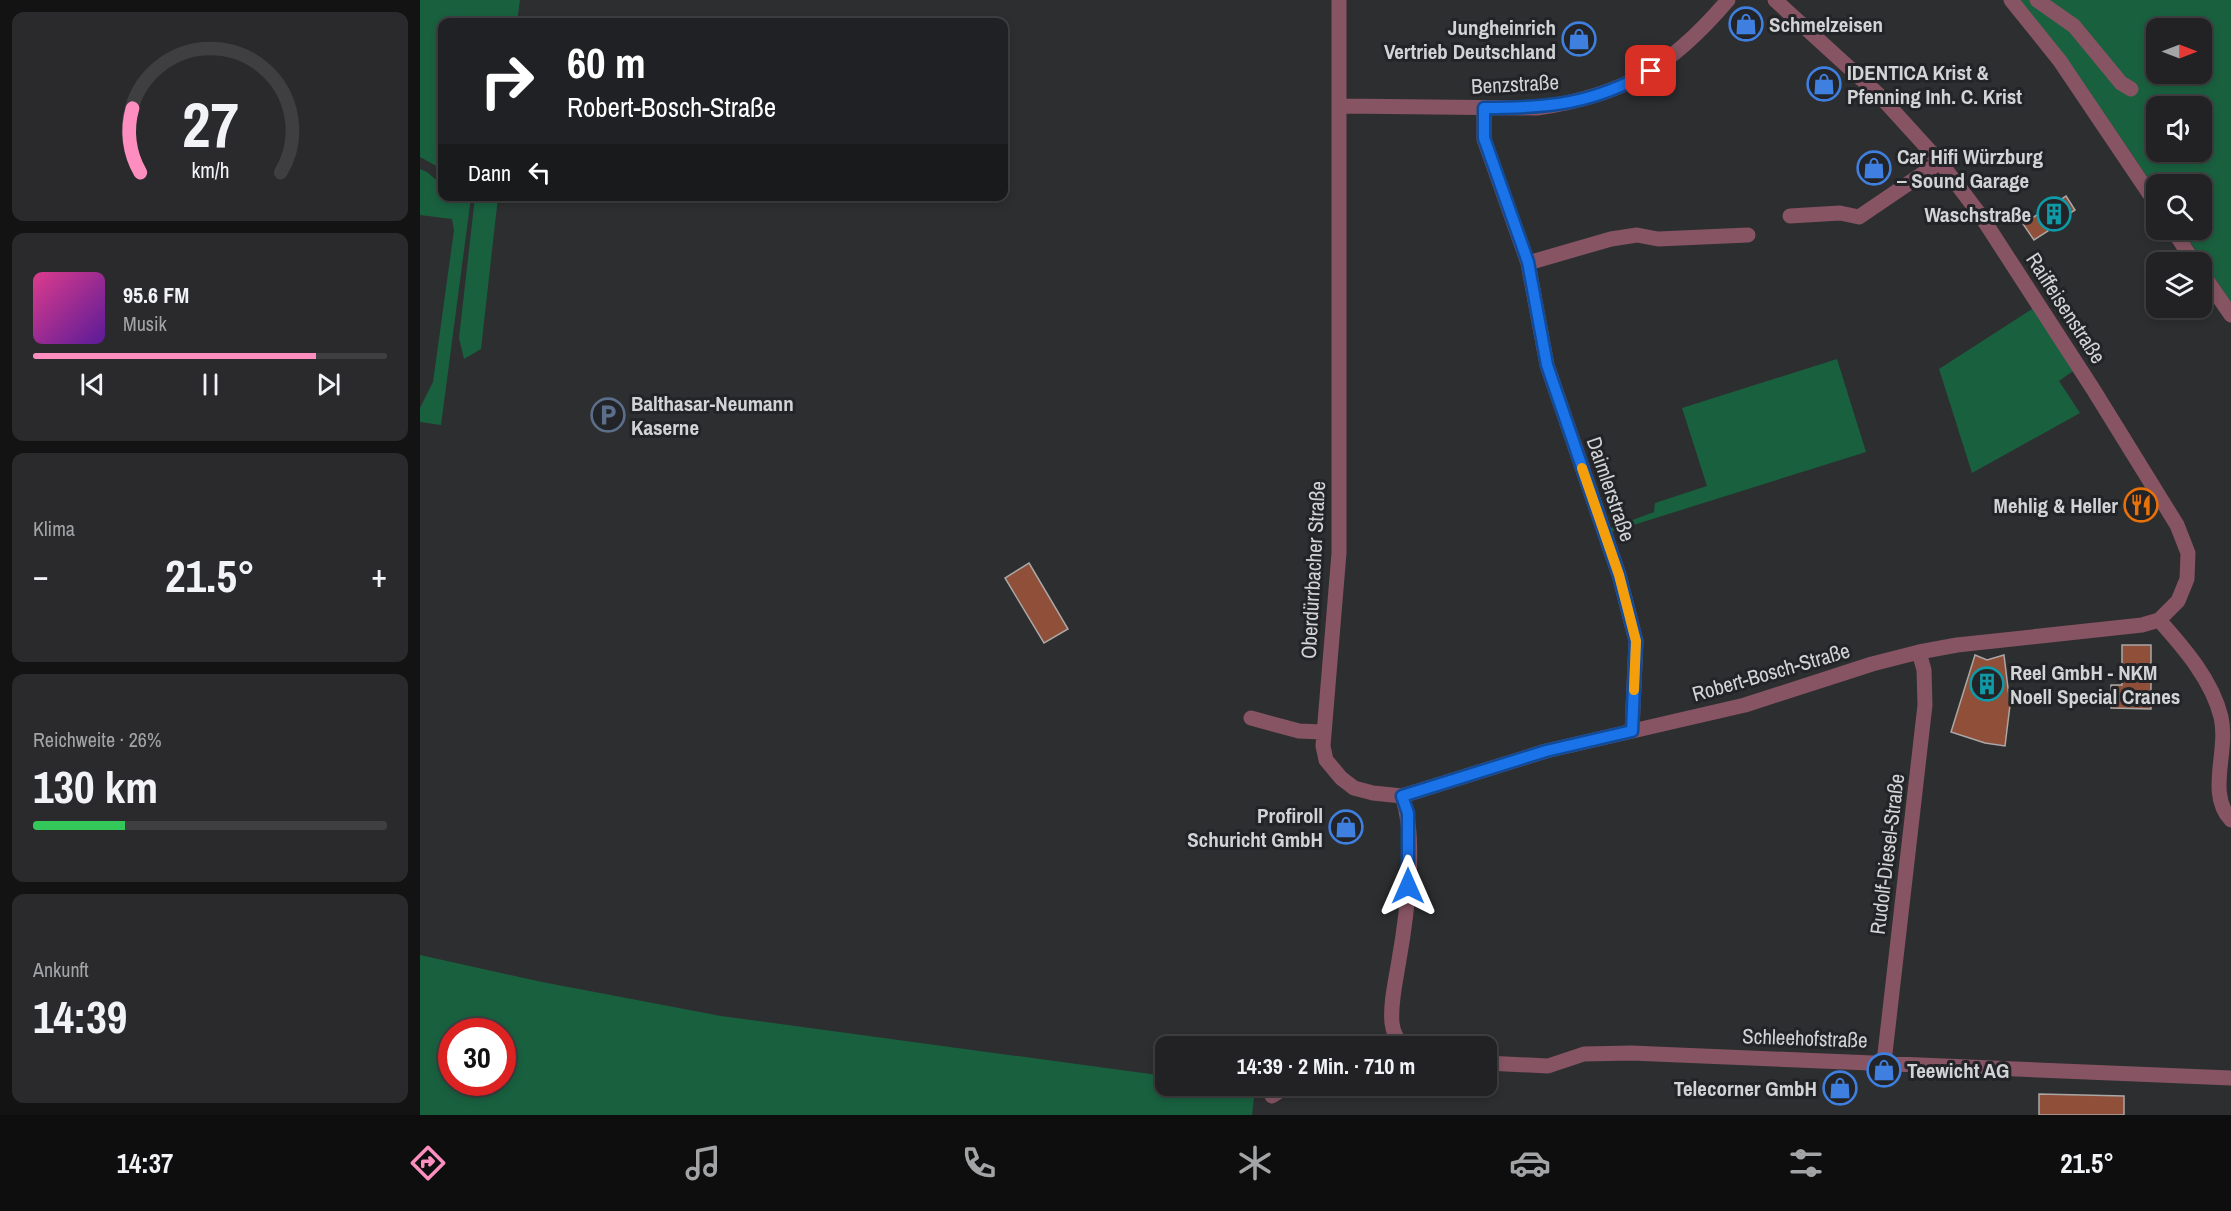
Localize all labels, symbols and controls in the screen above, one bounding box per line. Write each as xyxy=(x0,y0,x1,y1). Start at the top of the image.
shop icon: Schmelzeisen xyxy=(1728,6,1764,42)
place label: Schmelzeisen xyxy=(1769,10,1883,39)
place label: Jungheinrich Vertrieb Deutschland xyxy=(1384,13,1556,66)
north arrow xyxy=(2146,18,2212,84)
map controls xyxy=(2146,18,2212,318)
shop icon: Jungheinrich Vertrieb Deutschland xyxy=(1561,21,1597,57)
text: 60 m xyxy=(567,35,646,91)
icon: right xyxy=(468,42,546,120)
pin xyxy=(1625,45,1676,96)
icon: arrive xyxy=(1634,54,1667,87)
place label: IDENTICA Krist & Pfenning Inh. C. Krist xyxy=(1847,58,2022,111)
shop icon: IDENTICA Krist & Pfenning Inh. C. Krist xyxy=(1806,66,1842,102)
street label: Benzstraße xyxy=(1470,67,1560,101)
text: 27 xyxy=(182,82,238,166)
text: Robert-Bosch-Straße xyxy=(567,89,776,125)
button: sound xyxy=(2146,96,2212,162)
place label: Car Hifi Würzburg – Sound Garage xyxy=(1897,142,2044,195)
shop icon: Car Hifi Würzburg – Sound Garage xyxy=(1856,150,1892,186)
icon: left xyxy=(523,156,556,189)
text: km/h xyxy=(191,157,229,186)
text: Dann xyxy=(468,158,511,188)
button: search xyxy=(2146,174,2212,240)
building icon: Waschstraße xyxy=(2036,196,2072,232)
place label: Waschstraße xyxy=(1924,200,2031,229)
street label: Raiffeisenstraße xyxy=(2019,247,2113,369)
button: layers xyxy=(2146,252,2212,318)
text: 95.6 FM xyxy=(123,280,189,310)
text: Musik xyxy=(123,310,167,337)
icon: previous xyxy=(76,368,109,401)
icon: pause xyxy=(194,368,227,401)
icon: next xyxy=(312,368,345,401)
place label: Balthasar-Neumann Kaserne xyxy=(631,389,794,442)
parking icon: Balthasar-Neumann Kaserne xyxy=(590,397,626,433)
street label: Daimlerstraße xyxy=(1580,433,1642,545)
street label: Oberdürrbacher Straße xyxy=(1294,480,1332,660)
restaurant icon: Mehlig & Heller xyxy=(2123,487,2159,523)
place label: Mehlig & Heller xyxy=(1994,491,2118,520)
text: Klima xyxy=(33,515,75,542)
text: 21.5° xyxy=(165,545,255,606)
text: − xyxy=(33,553,49,597)
text: + xyxy=(371,553,387,597)
street label: Robert-Bosch-Straße xyxy=(1689,636,1853,708)
place label: Reel GmbH - NKM Noell Special Cranes xyxy=(2010,658,2180,711)
building icon: Reel GmbH - NKM Noell Special Cranes xyxy=(1969,666,2005,702)
text: Reichweite · 26% xyxy=(33,726,162,753)
text: 130 km xyxy=(33,756,158,817)
street label: Rudolf-Diesel-Straße xyxy=(1863,772,1911,936)
place label: Profiroll Schuricht GmbH xyxy=(1187,801,1323,854)
shop icon: Profiroll Schuricht GmbH xyxy=(1328,809,1364,845)
position arrow xyxy=(1376,854,1440,918)
text: Ankunft xyxy=(33,956,89,983)
text: 14:39 xyxy=(33,986,127,1047)
speed limit sign: 30 xyxy=(438,1018,516,1096)
street label: Schleehofstraße xyxy=(1742,1021,1868,1055)
text: 14:39 · 2 Min. · 710 m xyxy=(1237,1051,1415,1081)
shop icon: Teewicht AG xyxy=(1866,1052,1902,1088)
place label: Teewicht AG xyxy=(1907,1056,2009,1085)
shop icon: Telecorner GmbH xyxy=(1822,1070,1858,1106)
place label: Telecorner GmbH xyxy=(1674,1074,1817,1103)
icon: directions xyxy=(407,1142,449,1184)
icon: music xyxy=(682,1142,724,1184)
icon: phone xyxy=(958,1142,1000,1184)
icon: climate xyxy=(1234,1142,1276,1184)
icon: car xyxy=(1509,1142,1551,1184)
icon: filters xyxy=(1785,1142,1827,1184)
text: 14:37 xyxy=(117,1145,173,1181)
text: 21.5° xyxy=(2060,1145,2114,1181)

